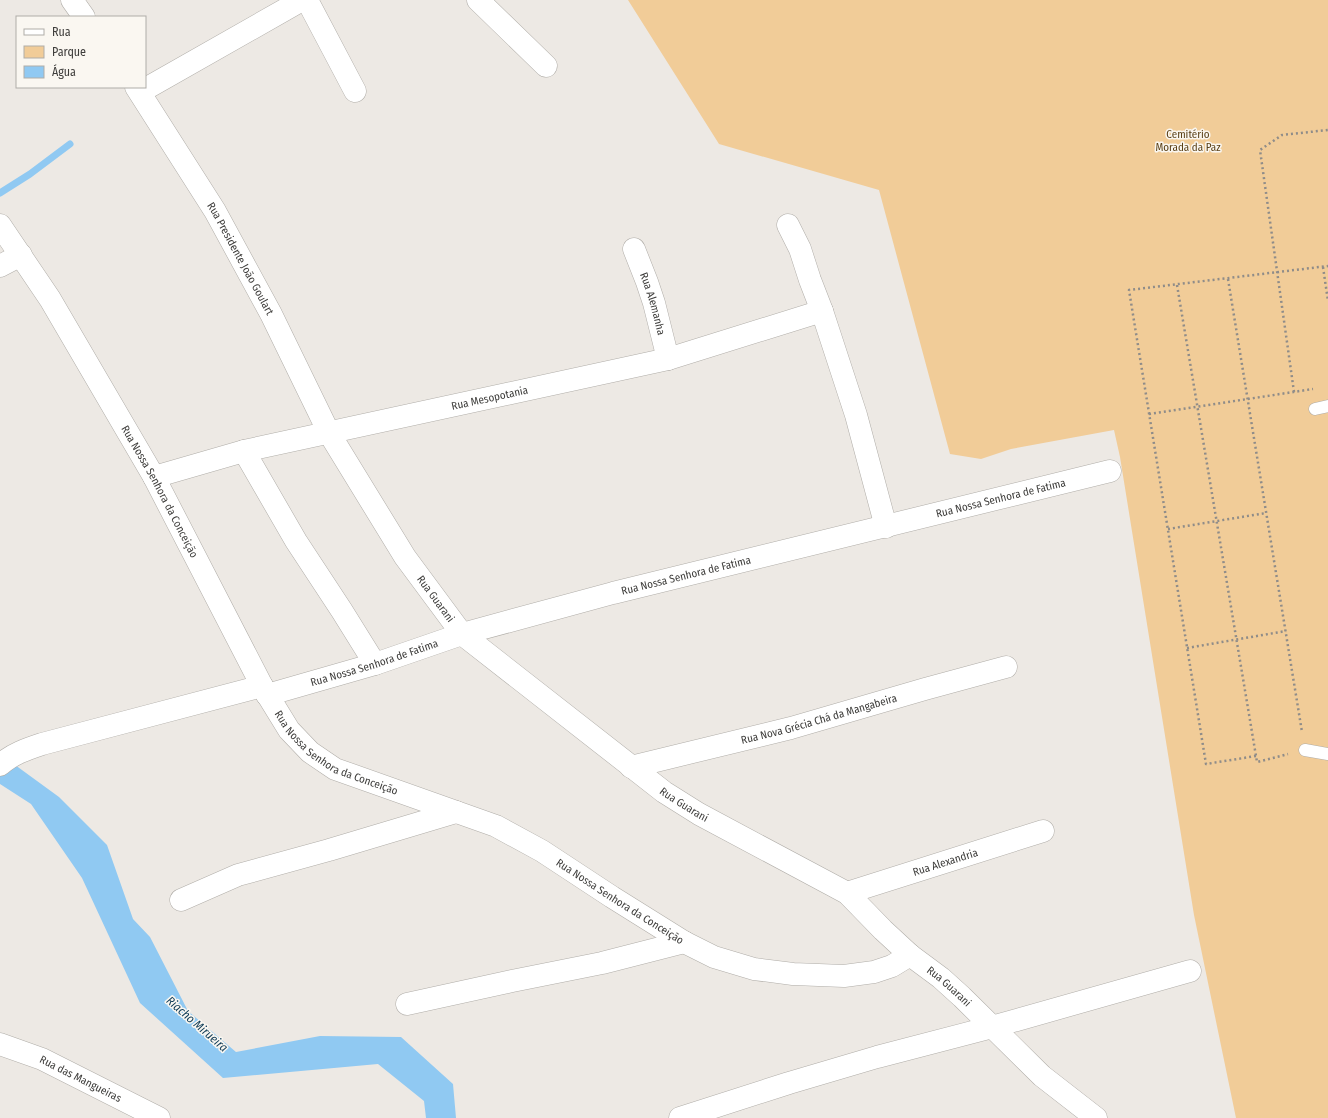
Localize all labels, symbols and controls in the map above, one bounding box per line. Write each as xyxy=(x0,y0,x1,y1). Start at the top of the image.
legend xyxy=(16,16,146,88)
text: Rua xyxy=(52,25,71,39)
text: Parque xyxy=(52,45,86,59)
text: Água xyxy=(52,64,76,79)
park label: Cemitério Morada da Paz xyxy=(1155,128,1221,154)
street label: Rua Presidente João Goulart xyxy=(205,200,277,317)
street label: Rua Alemanha xyxy=(637,270,668,336)
street label: Rua Mesopotania xyxy=(450,383,529,412)
street label: Rua Nossa Senhora da Conceição xyxy=(119,423,201,560)
street label: Rua Nossa Senhora de Fatima xyxy=(935,476,1067,520)
street label: Rua Nossa Senhora de Fatima xyxy=(620,553,752,597)
street label: Rua Guarani xyxy=(414,573,458,625)
street label: Rua Nossa Senhora de Fatima xyxy=(309,636,440,689)
street label: Rua Nova Grécia Chá da Mangabeira xyxy=(740,691,898,746)
street label: Rua Nossa Senhora da Conceição xyxy=(272,708,400,797)
street label: Rua Guarani xyxy=(657,785,711,824)
street label: Rua Alexandria xyxy=(911,846,979,878)
street label: Rua Nossa Senhora da Conceição xyxy=(554,856,686,947)
street label: Rua Guarani xyxy=(924,963,974,1009)
water label: Riacho Mirueira xyxy=(163,994,231,1054)
street label: Rua das Mangueiras xyxy=(38,1053,124,1105)

